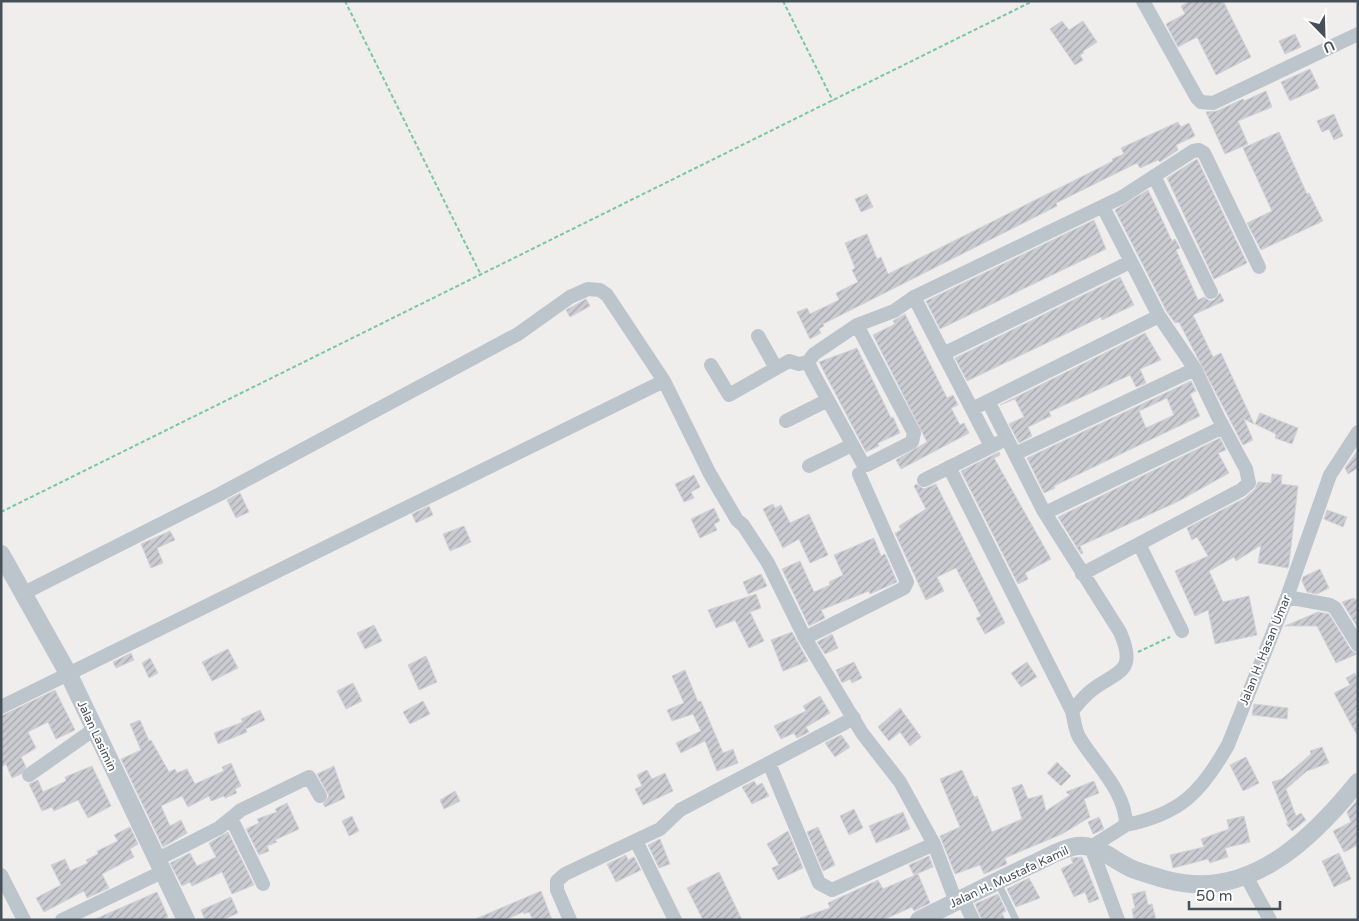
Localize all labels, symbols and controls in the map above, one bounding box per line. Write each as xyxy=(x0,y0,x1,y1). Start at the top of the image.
north arrow xyxy=(1299,10,1349,60)
text: U xyxy=(1321,37,1337,56)
street label: Jalan H. Hasan Umar xyxy=(1236,592,1294,707)
street label: Jalan Lasimin xyxy=(75,699,119,773)
street label: Jalan H. Mustafa Kamil xyxy=(947,843,1071,911)
scale bar xyxy=(1189,878,1280,910)
text: 50 m xyxy=(1196,887,1233,905)

